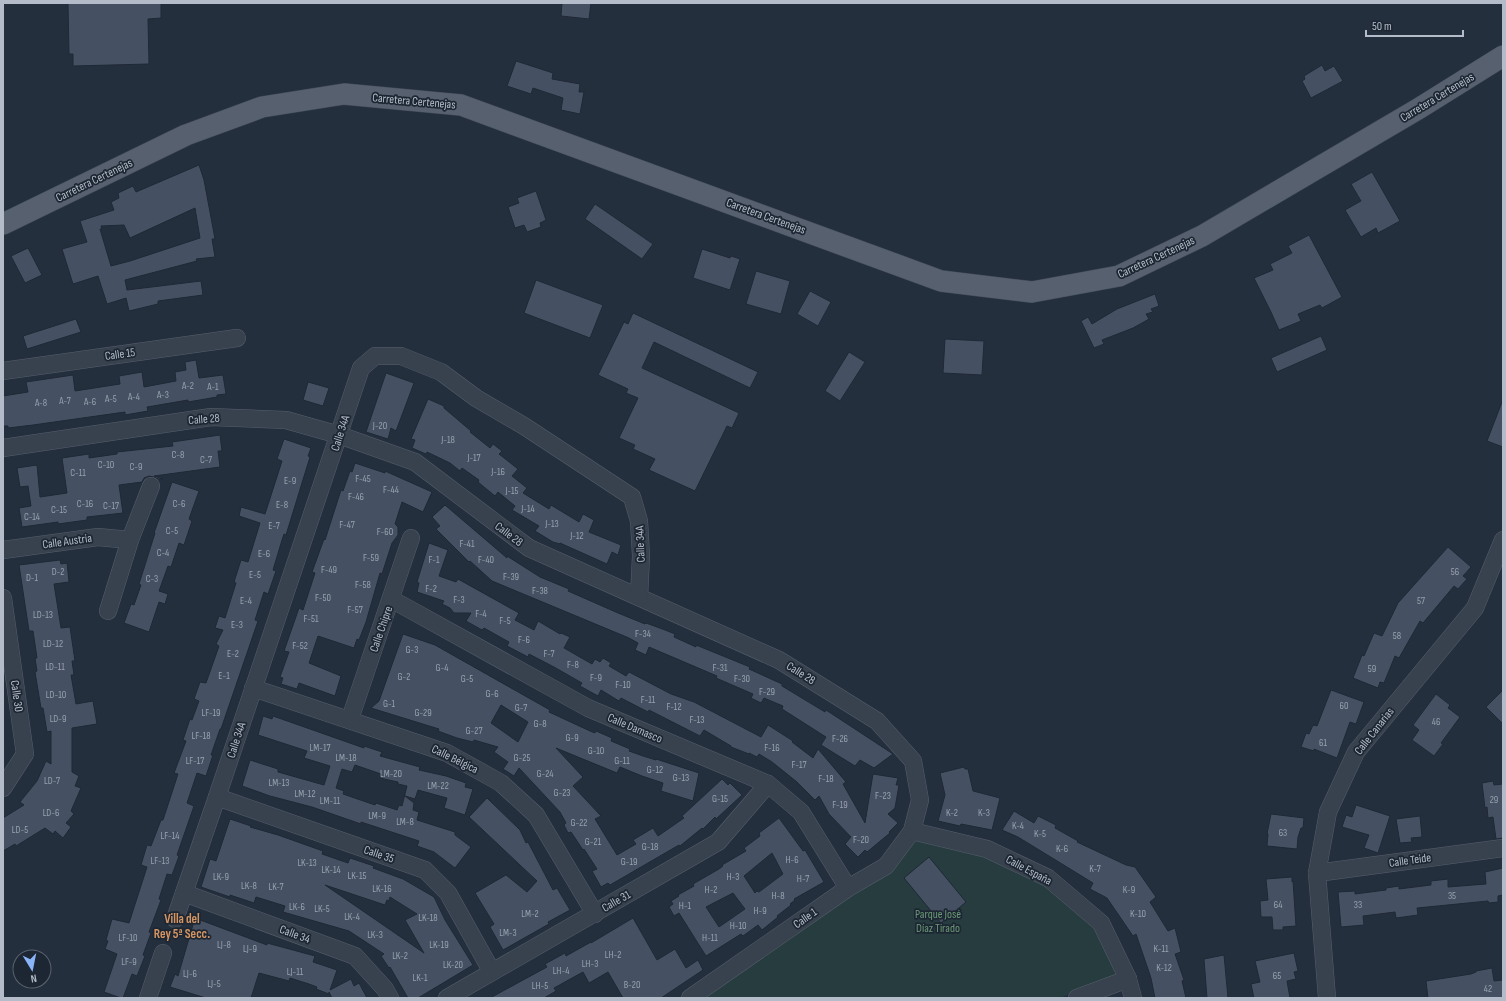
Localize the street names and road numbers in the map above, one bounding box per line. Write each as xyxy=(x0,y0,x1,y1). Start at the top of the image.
street label: Carretera Certenejas xyxy=(1398,70,1477,125)
street label: Carretera Certenejas xyxy=(372,90,456,113)
street label: Carretera Certenejas xyxy=(53,155,135,205)
street label: Carretera Certenejas xyxy=(724,195,808,238)
street label: Carretera Certenejas xyxy=(1115,233,1197,282)
street label: Calle 15 xyxy=(104,345,136,364)
street label: Calle 28 xyxy=(188,411,220,428)
street label: Calle 34A xyxy=(328,413,354,453)
street label: Calle 28 xyxy=(492,519,526,550)
street label: Calle 34A xyxy=(632,525,649,563)
street label: Calle Austria xyxy=(41,531,93,552)
street label: Calle Chipre xyxy=(367,604,396,654)
street label: Calle 28 xyxy=(783,659,818,688)
street label: Calle 30 xyxy=(7,679,26,713)
street label: Calle Canarias xyxy=(1351,705,1398,758)
street label: Calle Damasco xyxy=(605,710,665,747)
street label: Calle 34A xyxy=(224,720,250,760)
street label: Calle Bélgica xyxy=(429,742,481,777)
street label: Calle 35 xyxy=(362,842,396,867)
street label: Calle Teide xyxy=(1388,850,1432,871)
street label: Calle España xyxy=(1003,852,1055,889)
street label: Calle 31 xyxy=(599,887,634,916)
street label: Calle 1 xyxy=(790,904,821,932)
street label: Calle 34 xyxy=(277,922,312,947)

